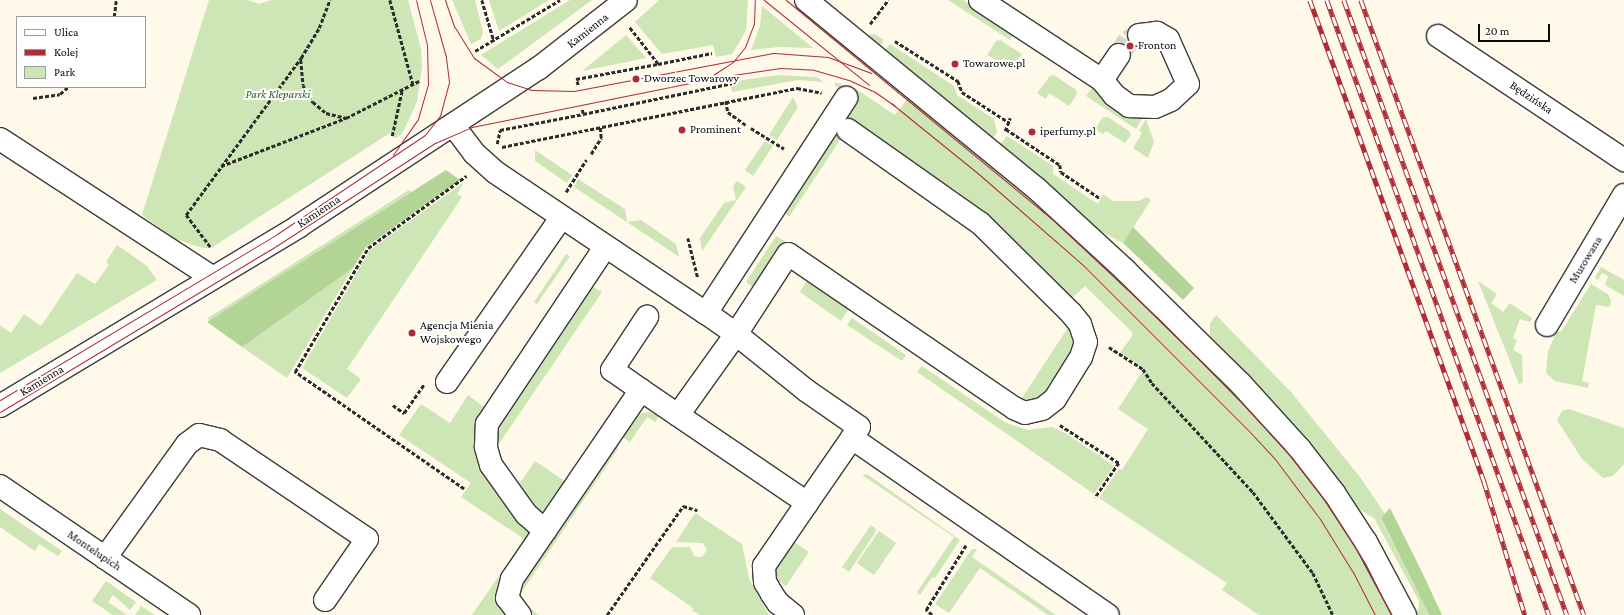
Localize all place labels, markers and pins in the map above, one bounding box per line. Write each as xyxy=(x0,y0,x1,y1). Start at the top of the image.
place label: Fronton xyxy=(1138,39,1177,53)
marker: Fronton xyxy=(1125,41,1135,51)
place label: Towarowe.pl xyxy=(963,57,1025,71)
marker: Towarowe.pl xyxy=(950,59,960,69)
place label: Dworzec Towarowy xyxy=(644,72,739,86)
marker: Dworzec Towarowy xyxy=(631,74,641,84)
place label: Prominent xyxy=(690,123,741,137)
marker: Prominent xyxy=(677,125,687,135)
place label: iperfumy.pl xyxy=(1040,125,1096,139)
marker: iperfumy.pl xyxy=(1027,127,1037,137)
place label: Agencja Mienia Wojskowego xyxy=(420,319,493,347)
marker: Agencja Mienia Wojskowego xyxy=(407,328,417,338)

